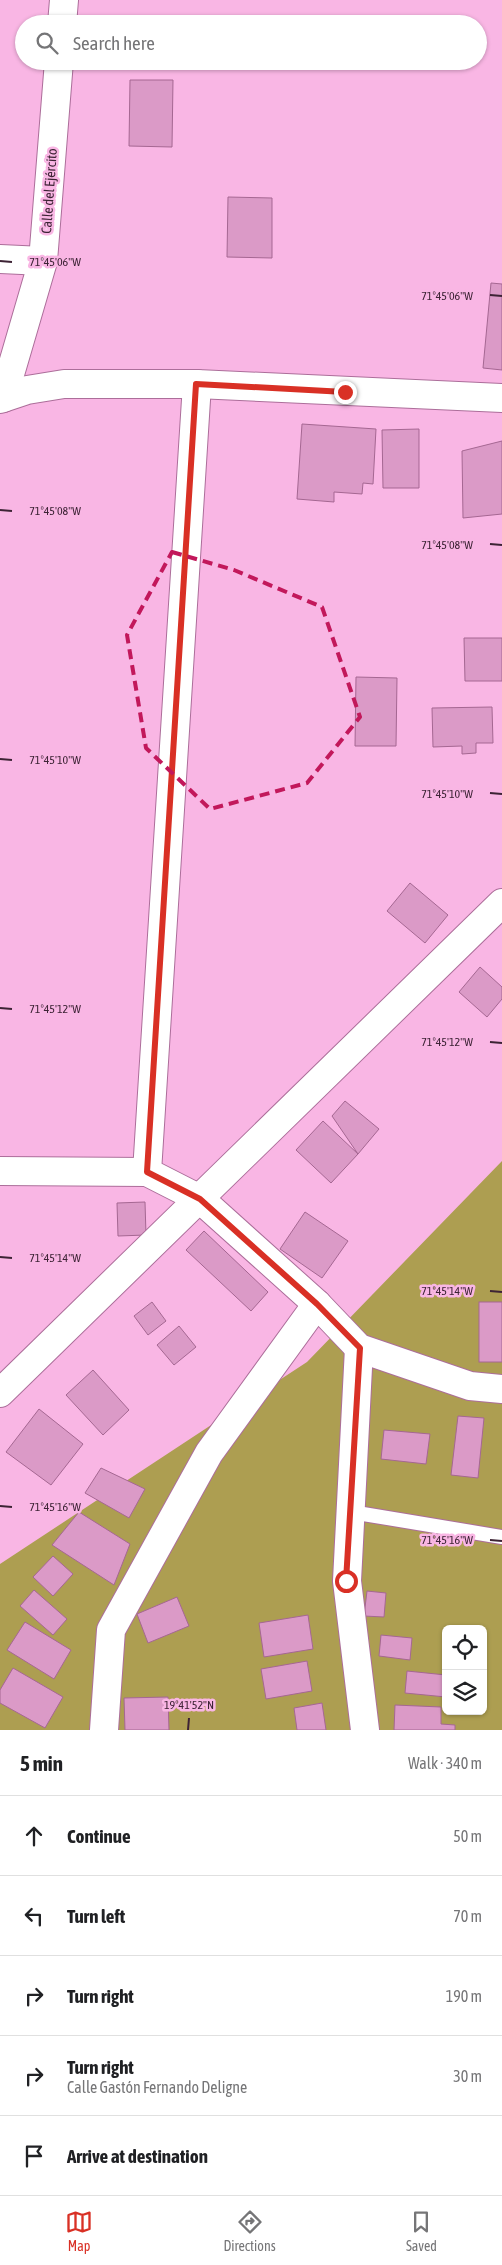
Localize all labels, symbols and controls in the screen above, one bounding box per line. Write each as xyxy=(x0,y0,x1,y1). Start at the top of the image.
search box xyxy=(15,15,487,70)
icon: search xyxy=(33,29,61,57)
text: Search here xyxy=(73,32,155,54)
street label: Calle del Ejército xyxy=(38,148,60,234)
text: 71°45'06"W xyxy=(29,255,81,269)
text: 71°45'06"W xyxy=(421,289,473,303)
route end xyxy=(334,381,357,404)
text: 71°45'08"W xyxy=(29,504,81,518)
text: 71°45'08"W xyxy=(421,538,473,552)
text: 71°45'10"W xyxy=(29,753,81,767)
text: 71°45'10"W xyxy=(421,787,473,801)
text: 71°45'12"W xyxy=(29,1002,81,1016)
text: 71°45'12"W xyxy=(421,1035,473,1049)
text: 71°45'14"W xyxy=(29,1251,81,1265)
text: 71°45'14"W xyxy=(421,1284,473,1298)
text: 71°45'16"W xyxy=(29,1500,81,1514)
text: 71°45'16"W xyxy=(421,1533,473,1547)
route start xyxy=(335,1570,358,1593)
map controls xyxy=(442,1625,487,1715)
button: locate xyxy=(442,1625,487,1670)
button: layers xyxy=(442,1670,487,1715)
text: 19°41'52"N xyxy=(164,1698,214,1712)
text: 5 min xyxy=(20,1751,63,1775)
text: Walk · 340 m xyxy=(408,1754,482,1772)
icon: ahead xyxy=(20,1822,48,1850)
text: Continue xyxy=(67,1825,131,1847)
text: 50 m xyxy=(453,1827,482,1845)
icon: left xyxy=(20,1902,48,1930)
text: Turn left xyxy=(67,1905,125,1927)
text: 70 m xyxy=(453,1907,482,1925)
icon: right xyxy=(20,1982,48,2010)
text: Turn right xyxy=(67,1985,134,2007)
text: 190 m xyxy=(446,1987,482,2005)
text: Turn right xyxy=(67,2056,134,2078)
icon: right xyxy=(20,2062,48,2090)
text: 30 m xyxy=(453,2067,482,2085)
text: Calle Gastón Fernando Deligne xyxy=(67,2078,247,2096)
icon: arrive xyxy=(20,2142,48,2170)
text: Arrive at destination xyxy=(67,2145,208,2167)
tab: Map xyxy=(65,2208,93,2254)
tab: Directions xyxy=(223,2208,276,2254)
tab: Saved xyxy=(406,2208,437,2254)

